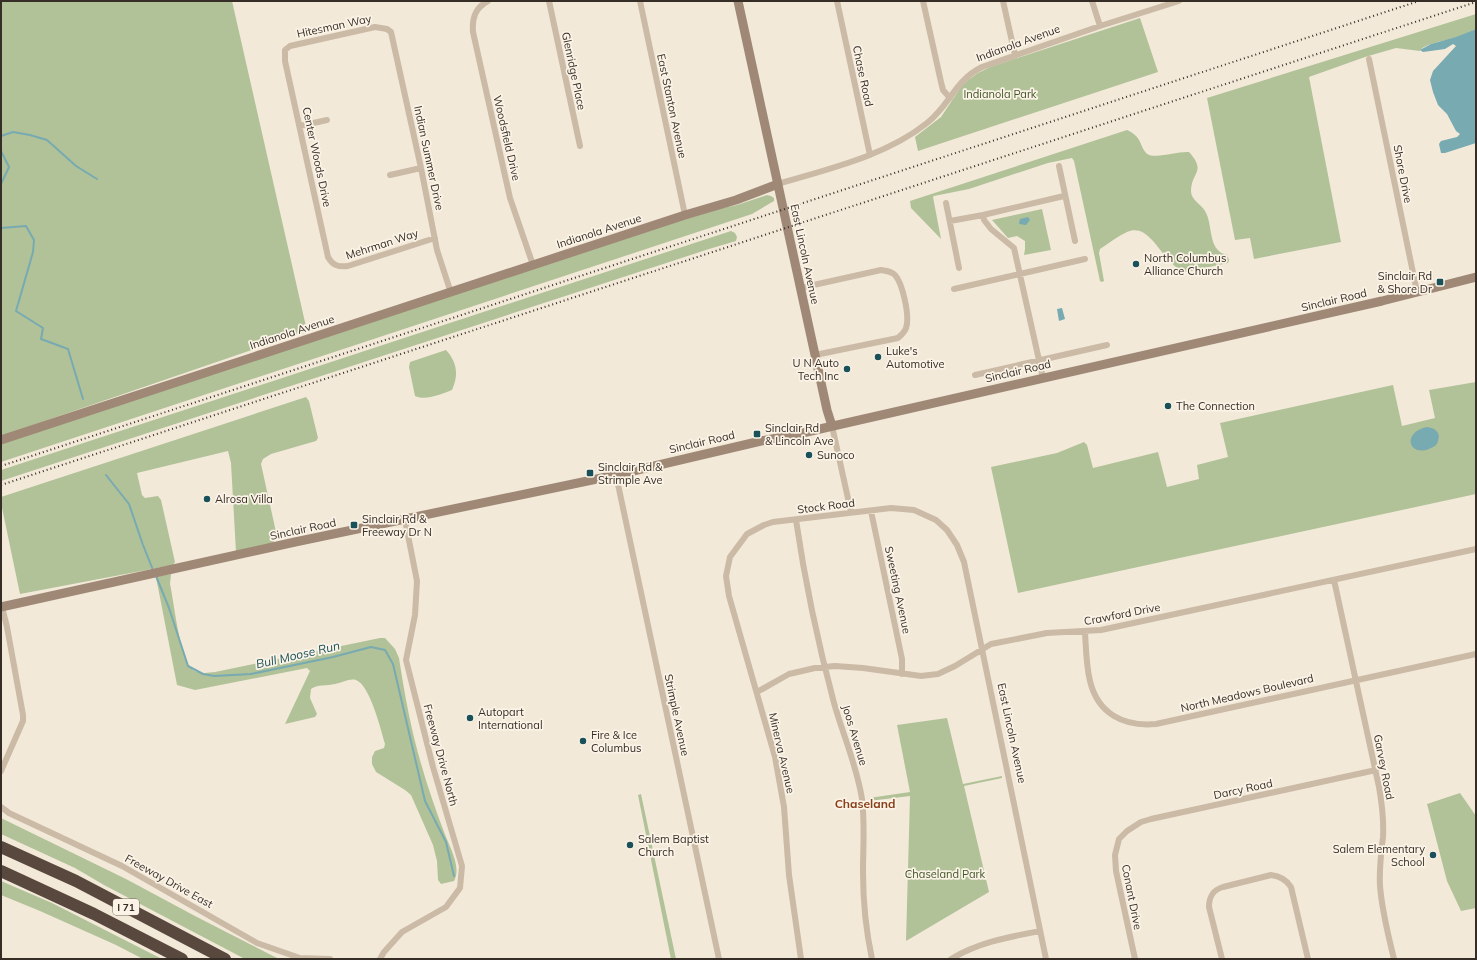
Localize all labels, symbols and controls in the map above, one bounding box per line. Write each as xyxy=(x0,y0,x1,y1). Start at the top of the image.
street label: Hitesman Way xyxy=(295,11,373,41)
street label: Indianola Avenue xyxy=(974,21,1062,65)
street label: Glenridge Place xyxy=(559,31,589,111)
street label: Chase Road xyxy=(850,44,876,108)
street label: East Stanton Avenue xyxy=(654,52,690,160)
park label: Indianola Park xyxy=(963,87,1037,101)
street label: Woodsfield Drive xyxy=(490,94,524,182)
street label: Indian Summer Drive xyxy=(411,105,447,211)
street label: Center Woods Drive xyxy=(300,106,334,208)
street label: Shore Drive xyxy=(1391,144,1415,204)
street label: East Lincoln Avenue xyxy=(788,203,822,305)
street label: Indianola Avenue xyxy=(555,211,643,251)
street label: Mehrman Way xyxy=(344,226,420,262)
place label: North Columbus Alliance Church xyxy=(1144,251,1226,278)
marker: North Columbus Alliance Church xyxy=(1131,259,1141,269)
place label: Sinclair Rd & Shore Dr xyxy=(1377,269,1432,296)
marker: Sinclair Rd & Shore Dr xyxy=(1435,277,1445,287)
street label: Sinclair Road xyxy=(1300,286,1368,314)
street label: Indianola Avenue xyxy=(248,312,336,352)
place label: Luke's Automotive xyxy=(886,344,945,371)
marker: Luke's Automotive xyxy=(873,352,883,362)
place label: U N Auto Tech Inc xyxy=(793,356,840,383)
street label: Sinclair Road xyxy=(984,357,1052,385)
marker: U N Auto Tech Inc xyxy=(842,364,852,374)
place label: The Connection xyxy=(1176,399,1255,413)
marker: The Connection xyxy=(1163,401,1173,411)
place label: Sinclair Rd & Lincoln Ave xyxy=(765,421,833,448)
street label: Sinclair Road xyxy=(668,428,736,456)
marker: Sinclair Rd & Lincoln Ave xyxy=(752,429,762,439)
place label: Sunoco xyxy=(817,448,855,462)
marker: Sunoco xyxy=(804,450,814,460)
place label: Sinclair Rd & Strimple Ave xyxy=(598,460,663,487)
marker: Sinclair Rd & Strimple Ave xyxy=(585,468,595,478)
place label: Alrosa Villa xyxy=(215,492,273,506)
marker: Alrosa Villa xyxy=(202,494,212,504)
street label: Stock Road xyxy=(796,496,856,516)
place label: Sinclair Rd & Freeway Dr N xyxy=(362,512,432,539)
street label: Sinclair Road xyxy=(269,515,337,543)
marker: Sinclair Rd & Freeway Dr N xyxy=(349,520,359,530)
street label: Sweeting Avenue xyxy=(882,545,914,635)
street label: Crawford Drive xyxy=(1083,600,1161,628)
water label: Bull Moose Run xyxy=(254,638,341,671)
street label: North Meadows Boulevard xyxy=(1179,671,1315,715)
street label: Strimple Avenue xyxy=(661,673,693,757)
street label: East Lincoln Avenue xyxy=(995,682,1029,784)
street label: Freeway Drive North xyxy=(421,702,461,808)
street label: Joos Avenue xyxy=(839,703,871,767)
place label: Autopart International xyxy=(478,705,543,732)
street label: Minerva Avenue xyxy=(766,711,798,795)
marker: Autopart International xyxy=(465,713,475,723)
place label: Fire & Ice Columbus xyxy=(591,728,641,755)
street label: Garvey Road xyxy=(1371,733,1397,801)
marker: Fire & Ice Columbus xyxy=(578,736,588,746)
street label: Darcy Road xyxy=(1212,776,1274,802)
district label: Chaseland xyxy=(835,796,895,811)
place label: Salem Baptist Church xyxy=(638,832,709,859)
marker: Salem Baptist Church xyxy=(625,840,635,850)
place label: Salem Elementary School xyxy=(1333,842,1425,869)
marker: Salem Elementary School xyxy=(1428,850,1438,860)
street label: Freeway Drive East xyxy=(123,851,215,911)
street label: Conant Drive xyxy=(1119,863,1145,931)
park label: Chaseland Park xyxy=(905,867,985,881)
road number: I 71 xyxy=(113,899,139,915)

